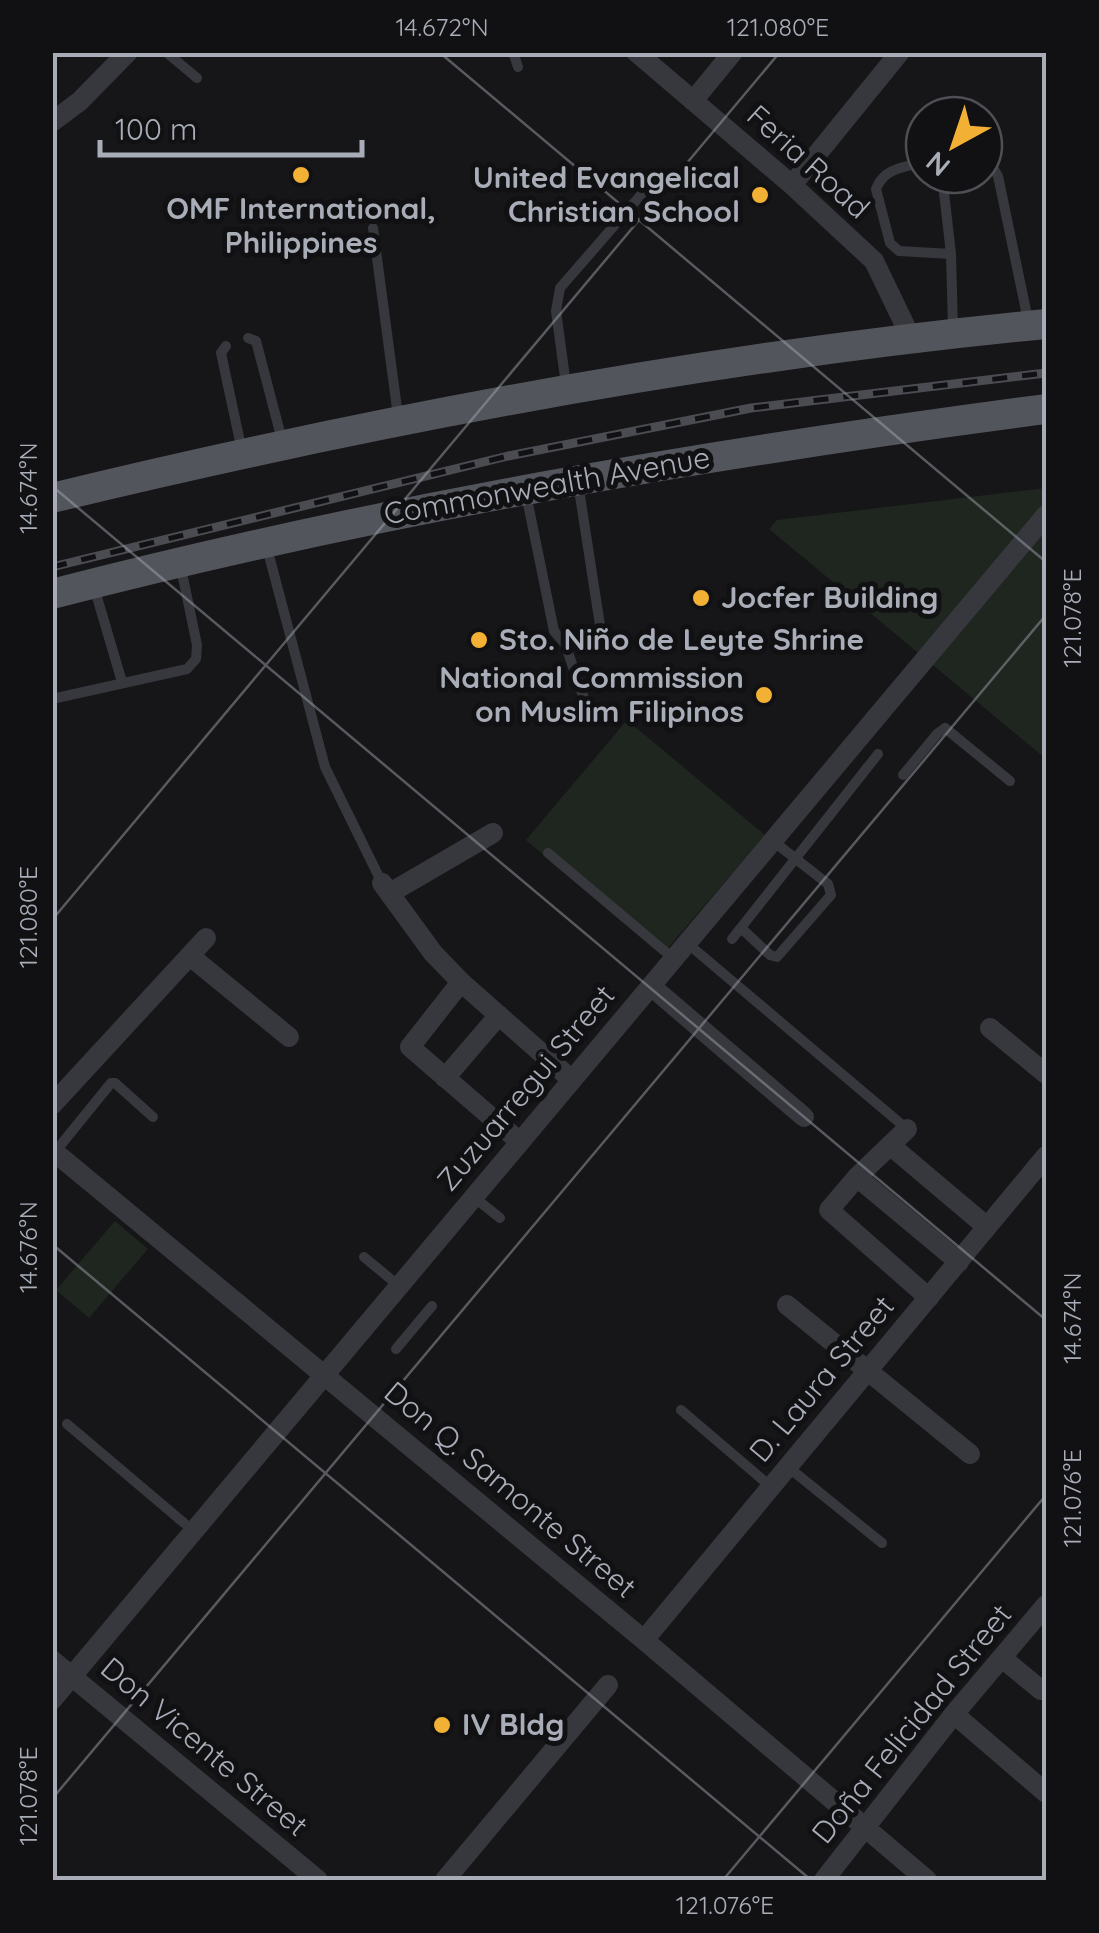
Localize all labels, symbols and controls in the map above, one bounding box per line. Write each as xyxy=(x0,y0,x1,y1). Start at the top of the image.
text: 14.672°N xyxy=(395,11,489,42)
text: 121.080°E xyxy=(727,11,829,42)
scale bar xyxy=(100,95,362,157)
north arrow xyxy=(904,95,1004,195)
street label: Feria Road xyxy=(739,96,878,226)
text: 100 m xyxy=(115,110,197,148)
text: N xyxy=(918,145,957,185)
place label: United Evangelical Christian School xyxy=(473,158,740,230)
marker: OMF International, Philippines xyxy=(290,164,312,186)
marker: United Evangelical Christian School xyxy=(749,184,771,206)
place label: OMF International, Philippines xyxy=(166,189,436,261)
street label: Commonwealth Avenue xyxy=(381,438,713,532)
text: 14.674°N xyxy=(12,442,43,534)
text: 121.078°E xyxy=(1056,568,1087,668)
place label: Jocfer Building xyxy=(721,578,938,616)
marker: Jocfer Building xyxy=(690,587,712,609)
place label: Sto. Niño de Leyte Shrine xyxy=(499,620,864,658)
marker: Sto. Niño de Leyte Shrine xyxy=(468,629,490,651)
place label: National Commission on Muslim Filipinos xyxy=(439,658,744,730)
marker: National Commission on Muslim Filipinos xyxy=(753,684,775,706)
text: 121.080°E xyxy=(12,866,43,968)
street label: Zuzuarregui Street xyxy=(428,977,622,1198)
text: 14.676°N xyxy=(12,1201,43,1293)
text: 14.674°N xyxy=(1056,1272,1087,1364)
street label: D. Laura Street xyxy=(741,1287,902,1469)
street label: Don Q. Samonte Street xyxy=(377,1373,644,1606)
text: 121.076°E xyxy=(1056,1449,1087,1547)
street label: Doña Felicidad Street xyxy=(803,1596,1019,1851)
street label: Don Vicente Street xyxy=(93,1648,316,1844)
place label: IV Bldg xyxy=(462,1705,564,1743)
marker: IV Bldg xyxy=(431,1714,453,1736)
text: 121.078°E xyxy=(12,1746,43,1846)
text: 121.076°E xyxy=(676,1889,774,1920)

